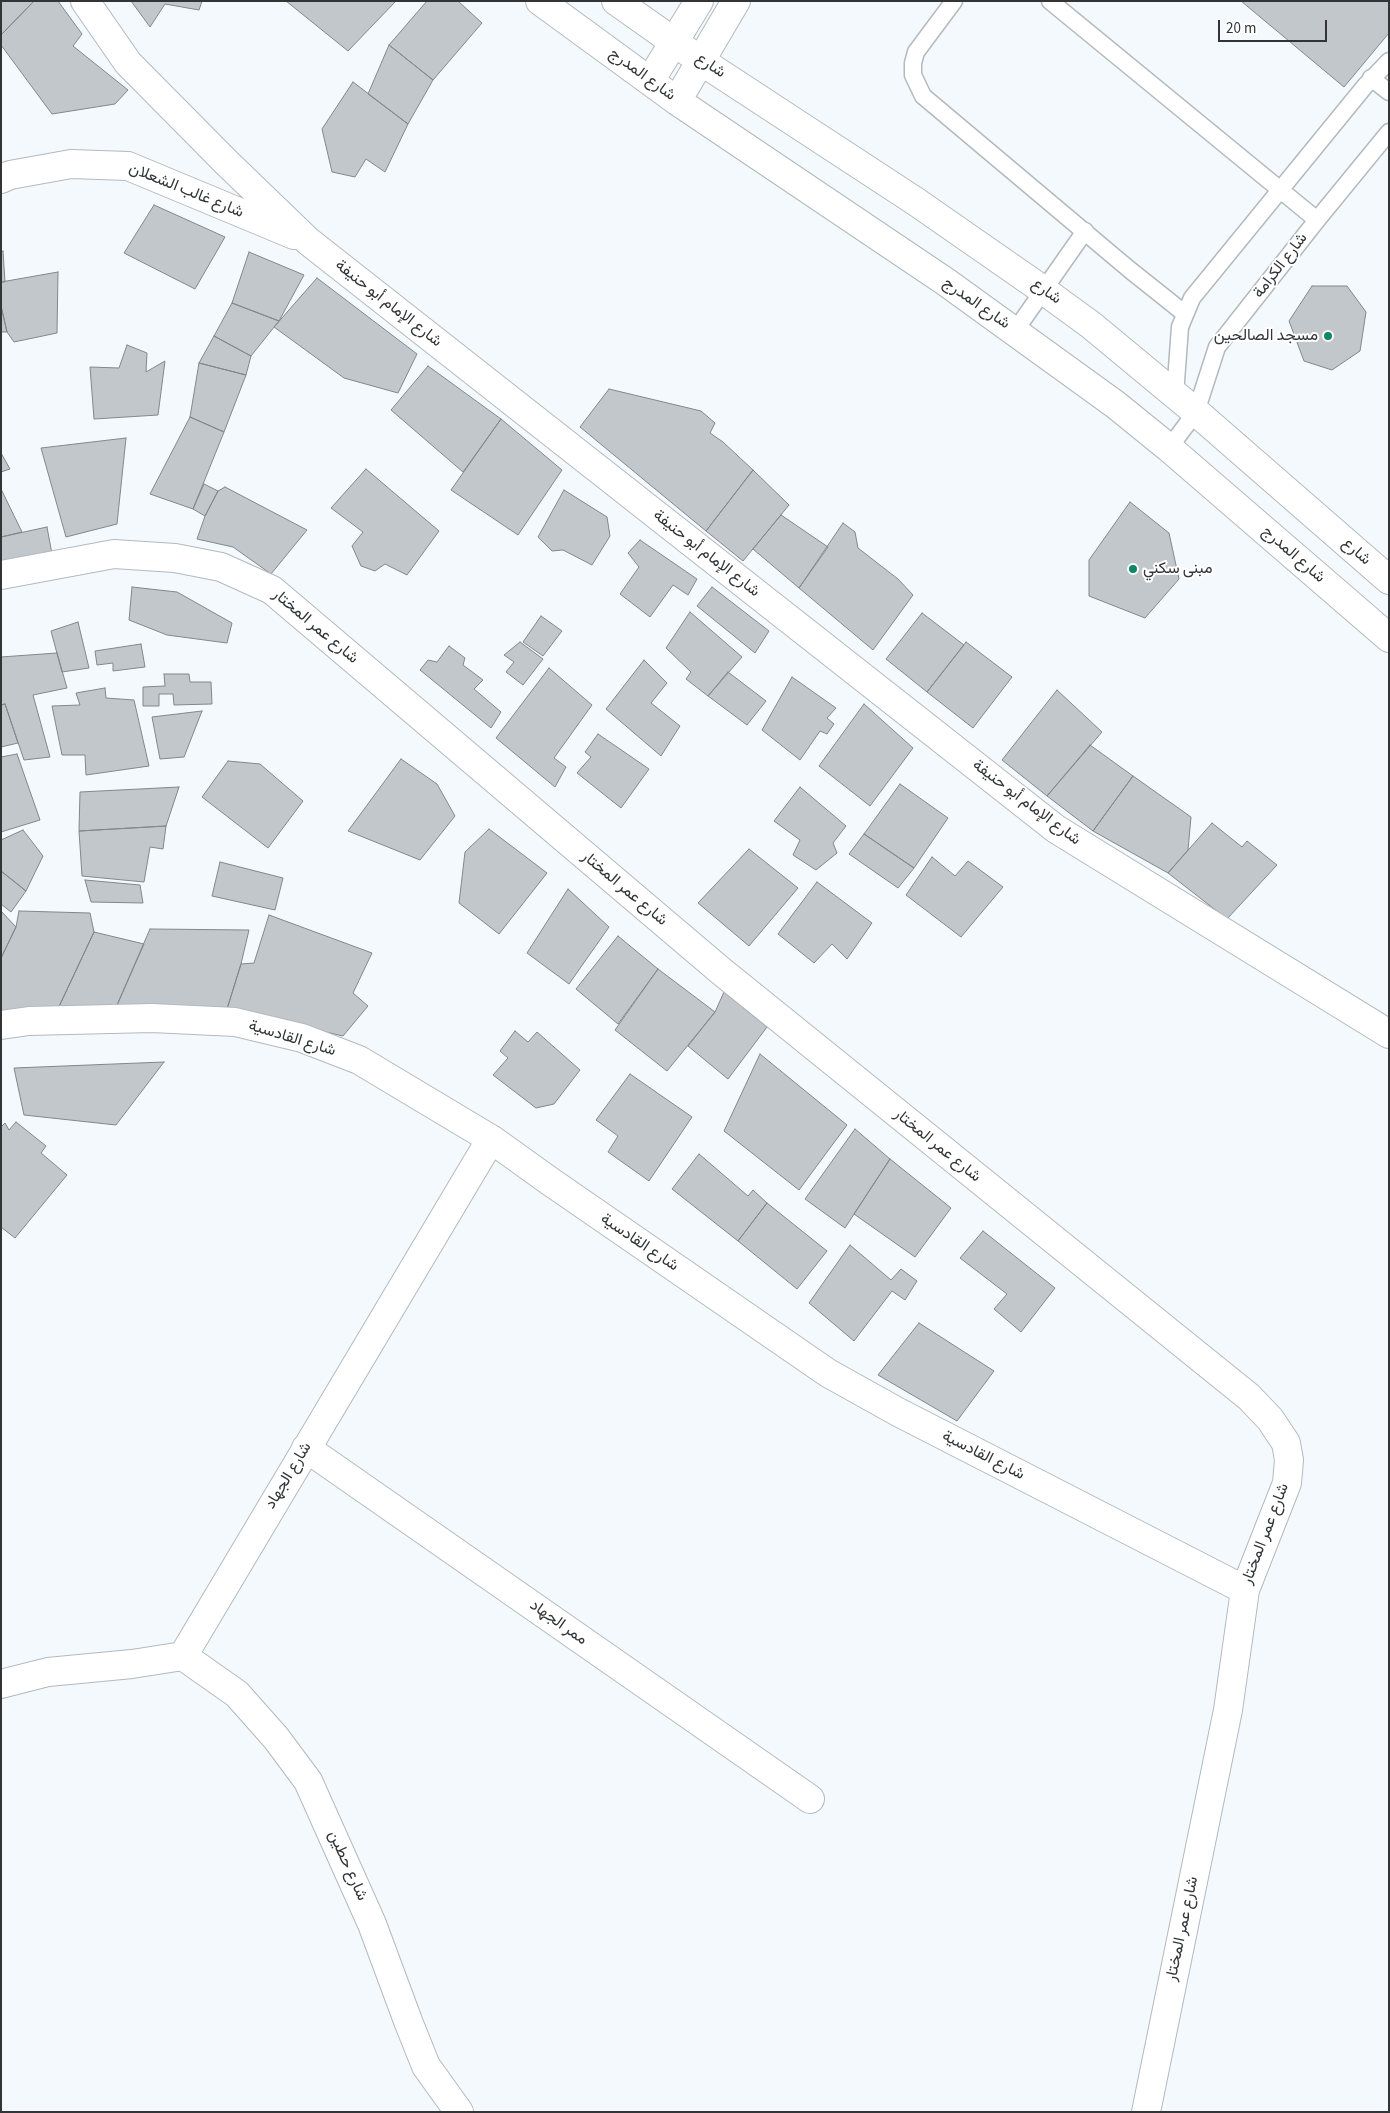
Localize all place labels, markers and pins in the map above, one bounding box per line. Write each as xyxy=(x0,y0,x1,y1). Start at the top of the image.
place label: مسجد الصالحين xyxy=(1214,326,1318,346)
marker: مسجد الصالحين xyxy=(1322,330,1334,342)
place label: مبنى سكني xyxy=(1143,559,1213,579)
marker: مبنى سكني xyxy=(1127,563,1139,575)

